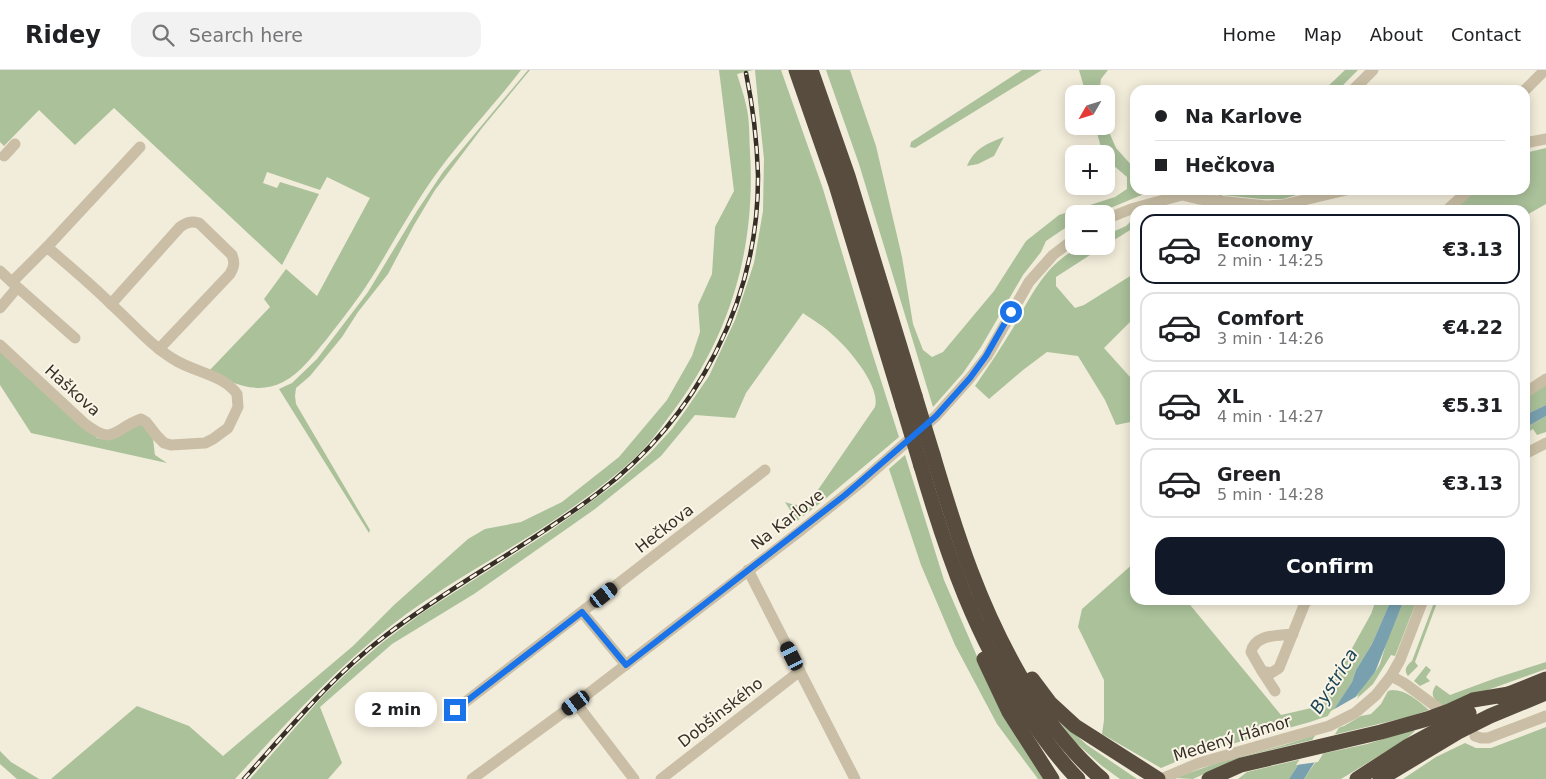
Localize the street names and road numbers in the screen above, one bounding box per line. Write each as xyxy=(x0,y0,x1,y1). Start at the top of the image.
street label: Haškova xyxy=(41,361,104,420)
street label: Na Karlove xyxy=(747,485,827,554)
street label: Hečkova xyxy=(631,500,697,557)
street label: Dobšinského xyxy=(674,674,766,751)
street label: Medený Hámor xyxy=(1171,711,1294,765)

